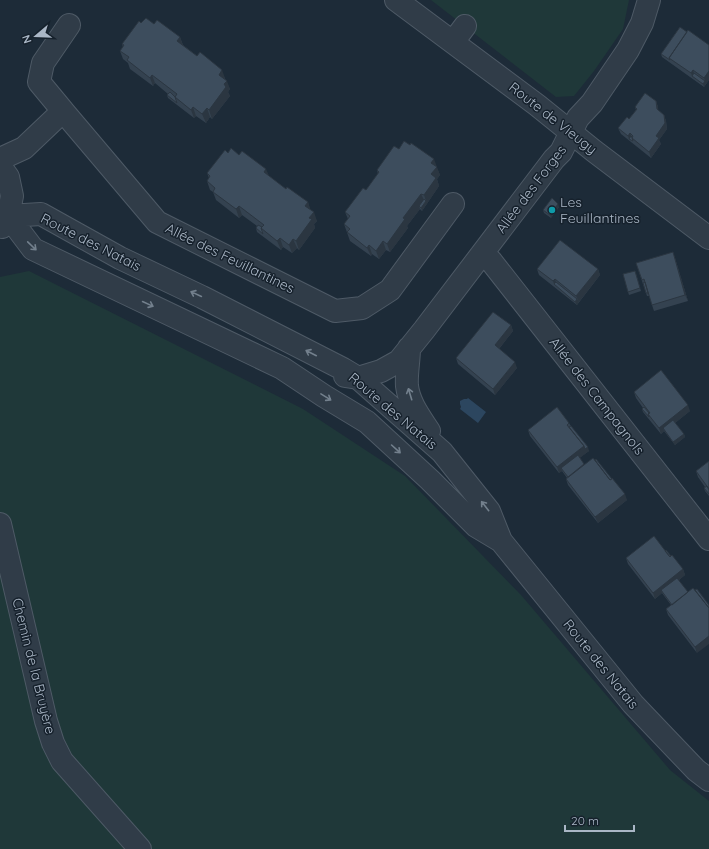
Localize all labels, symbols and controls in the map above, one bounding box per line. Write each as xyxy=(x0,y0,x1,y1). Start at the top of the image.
north arrow xyxy=(16,16,56,56)
text: N xyxy=(19,33,34,45)
street label: Route de Vieugy xyxy=(505,78,601,158)
street label: Allée des Forges xyxy=(492,141,570,237)
place label: Les Feuillantines xyxy=(560,193,640,227)
marker: Les Feuillantines xyxy=(547,205,557,215)
street label: Route des Natais xyxy=(38,209,144,275)
street label: Allée des Feuillantines xyxy=(162,219,298,297)
one-way arrow xyxy=(28,241,37,251)
one-way arrow xyxy=(190,290,202,297)
one-way arrow xyxy=(142,301,154,308)
street label: Allée des Campagnols xyxy=(546,334,648,458)
one-way arrow xyxy=(305,349,317,356)
street label: Route des Natais xyxy=(345,369,441,453)
one-way arrow xyxy=(405,388,413,401)
one-way arrow xyxy=(320,393,331,401)
one-way arrow xyxy=(391,444,401,453)
one-way arrow xyxy=(480,500,489,511)
street label: Chemin de la Bruyère xyxy=(8,596,60,736)
street label: Route des Natais xyxy=(559,615,643,713)
scale bar xyxy=(565,807,634,833)
text: 20 m xyxy=(571,813,599,828)

